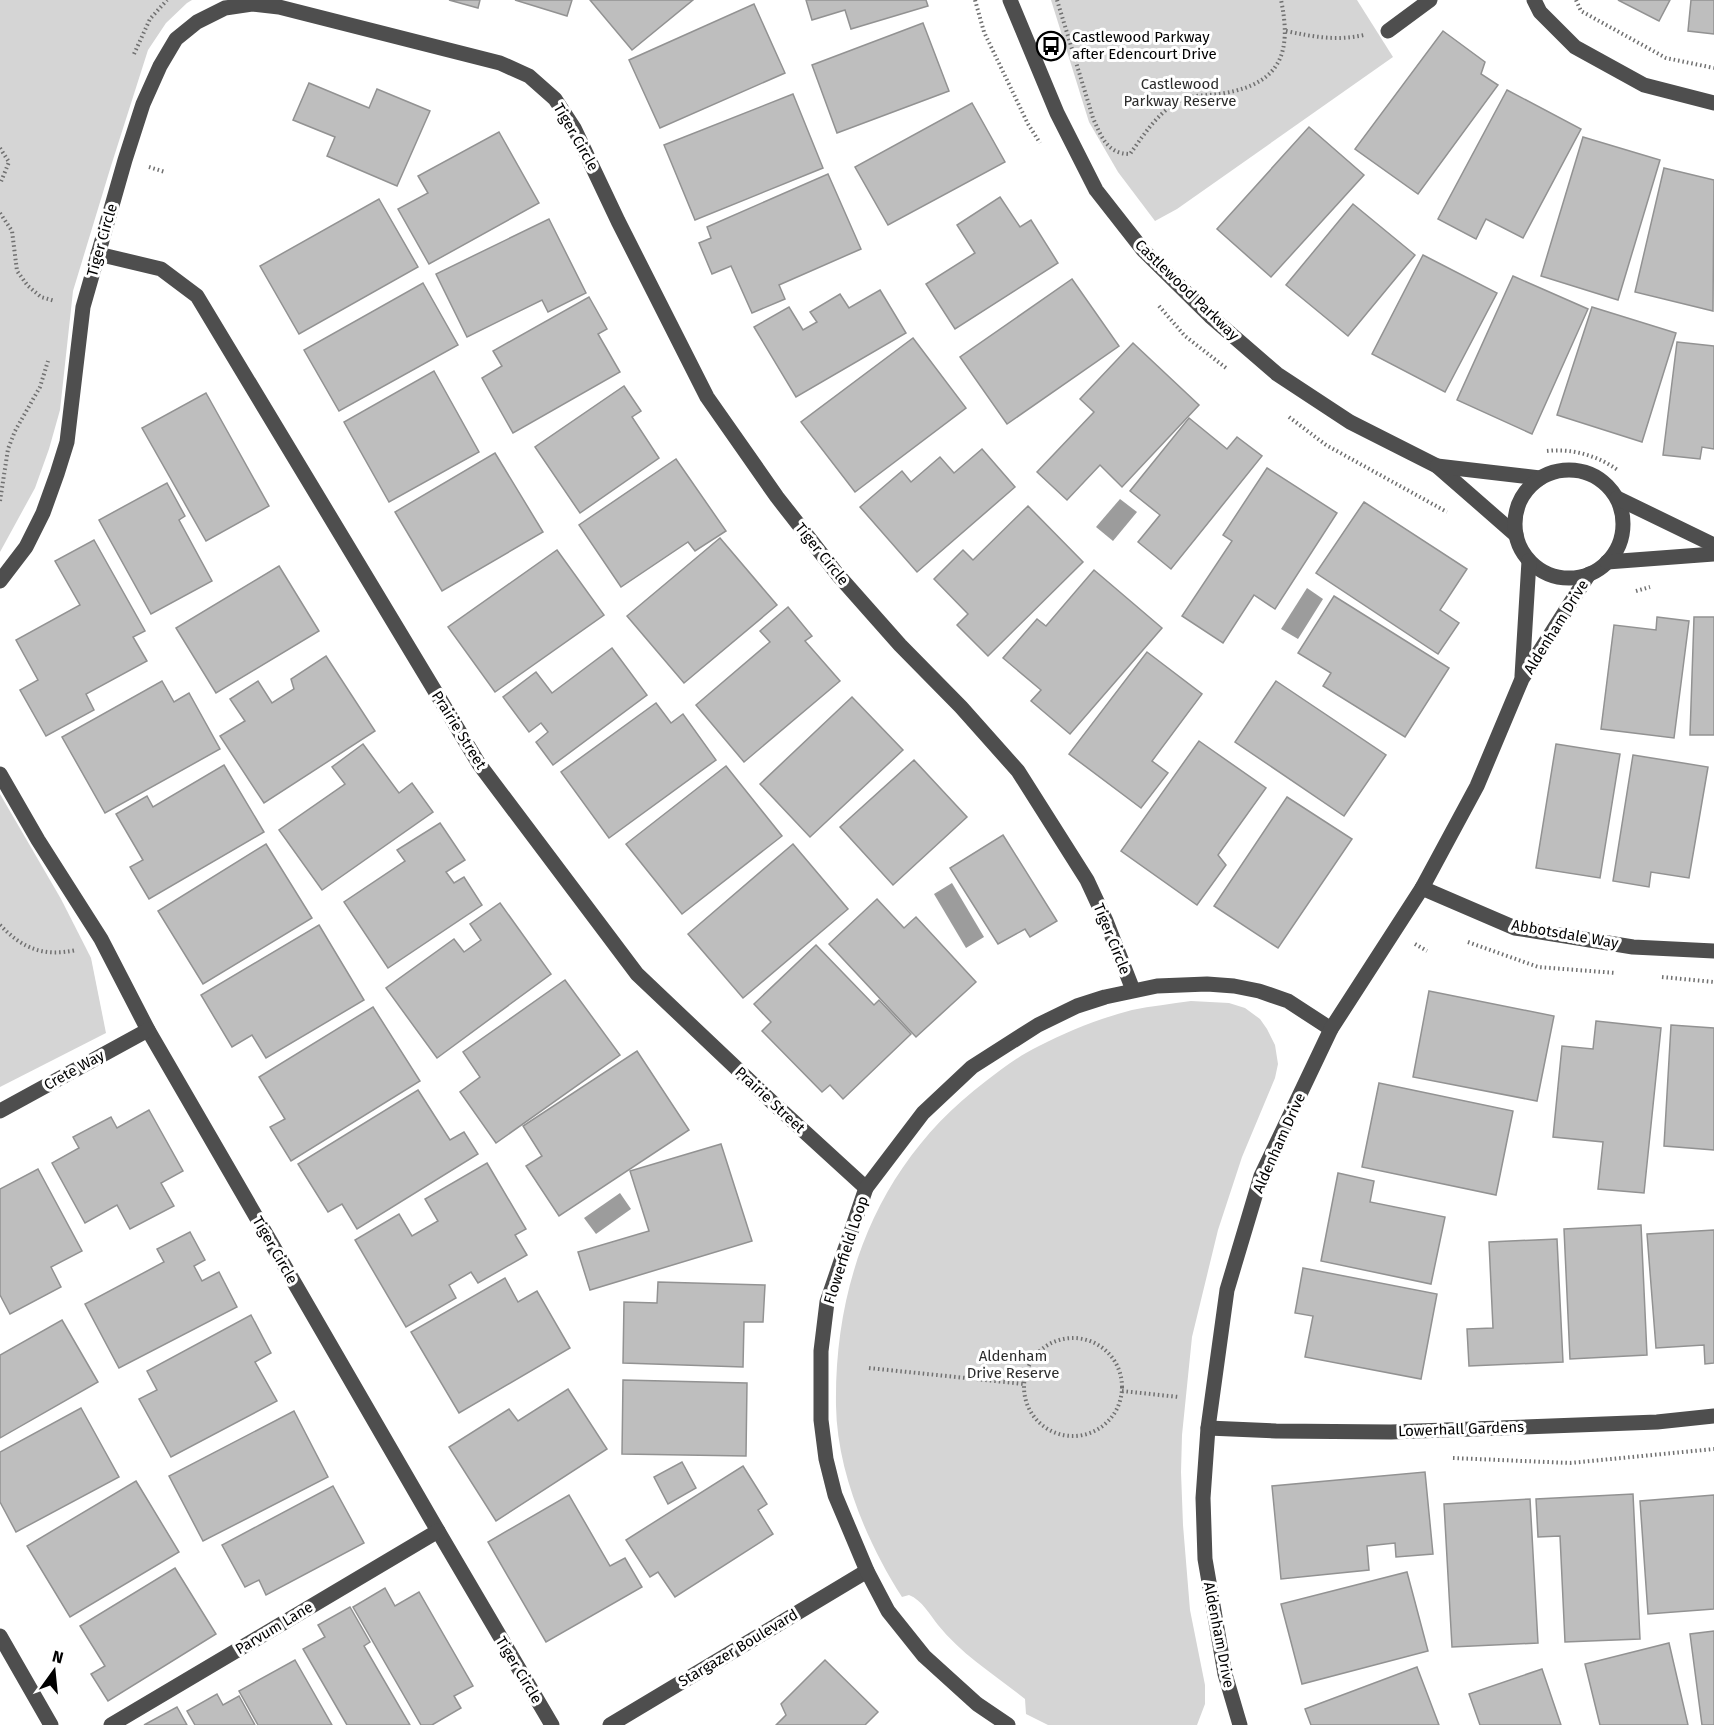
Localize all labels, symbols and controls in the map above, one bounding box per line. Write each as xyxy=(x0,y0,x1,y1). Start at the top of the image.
place label: Castlewood Parkway after Edencourt Drive xyxy=(1072,28,1217,63)
bus stop icon: Castlewood Parkway after Edencourt Drive xyxy=(1035,30,1067,62)
park label: Castlewood Parkway Reserve xyxy=(1124,75,1236,110)
street label: Tiger Circle xyxy=(549,100,603,174)
street label: Tiger Circle xyxy=(83,201,121,279)
street label: Castlewood Parkway xyxy=(1131,236,1243,345)
street label: Tiger Circle xyxy=(791,519,853,589)
street label: Aldenham Drive xyxy=(1520,577,1592,677)
street label: Prairie Street xyxy=(428,688,491,773)
street label: Tiger Circle xyxy=(1090,901,1134,977)
street label: Abbotsdale Way xyxy=(1510,916,1620,952)
street label: Crete Way xyxy=(41,1046,108,1094)
street label: Prairie Street xyxy=(731,1063,809,1137)
street label: Aldenham Drive xyxy=(1249,1090,1309,1196)
street label: Flowerfield Loop xyxy=(820,1194,872,1306)
street label: Tiger Circle xyxy=(248,1213,302,1287)
park label: Aldenham Drive Reserve xyxy=(967,1347,1059,1382)
street label: Lowerhall Gardens xyxy=(1398,1418,1524,1440)
street label: Aldenham Drive xyxy=(1200,1580,1238,1690)
street label: Parvum Lane xyxy=(232,1598,316,1658)
street label: Stargazer Boulevard xyxy=(675,1605,801,1691)
street label: Tiger Circle xyxy=(492,1633,546,1707)
north arrow xyxy=(24,1641,84,1701)
text: N xyxy=(50,1646,65,1668)

